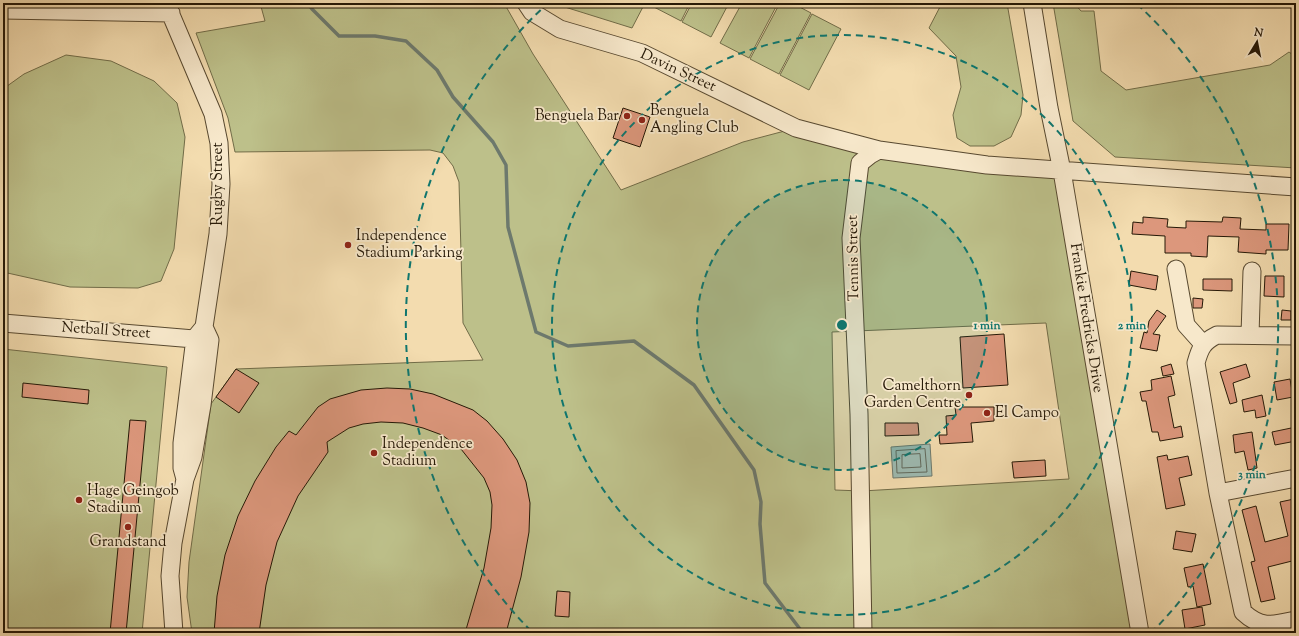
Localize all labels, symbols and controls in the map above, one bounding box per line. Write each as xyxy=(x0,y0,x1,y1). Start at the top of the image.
north arrow xyxy=(1237,22,1277,62)
text: N xyxy=(1252,24,1264,42)
street label: Davin Street xyxy=(637,44,719,98)
place label: Benguela Angling Club xyxy=(650,101,739,139)
place label: Benguela Bar xyxy=(535,106,619,127)
marker: Benguela Bar xyxy=(622,111,632,121)
marker: Benguela Angling Club xyxy=(637,115,647,125)
street label: Rugby Street xyxy=(208,142,229,226)
street label: Tennis Street xyxy=(843,215,865,301)
place label: Independence Stadium Parking xyxy=(356,226,463,264)
marker: Independence Stadium Parking xyxy=(343,240,353,250)
street label: Frankie Fredricks Drive xyxy=(1064,242,1108,394)
street label: Netball Street xyxy=(61,317,151,345)
text: 1 min xyxy=(972,317,1001,335)
text: 2 min xyxy=(1118,317,1147,335)
centre of rings xyxy=(835,318,849,332)
place label: Camelthorn Garden Centre xyxy=(864,376,961,414)
marker: Camelthorn Garden Centre xyxy=(964,390,974,400)
place label: El Campo xyxy=(995,403,1059,424)
marker: El Campo xyxy=(982,408,992,418)
place label: Independence Stadium xyxy=(382,434,473,472)
marker: Independence Stadium xyxy=(369,448,379,458)
text: 3 min xyxy=(1238,466,1267,484)
place label: Hage Geingob Stadium xyxy=(87,481,179,519)
marker: Hage Geingob Stadium xyxy=(74,495,84,505)
marker: Grandstand xyxy=(123,522,133,532)
place label: Grandstand xyxy=(89,532,167,553)

